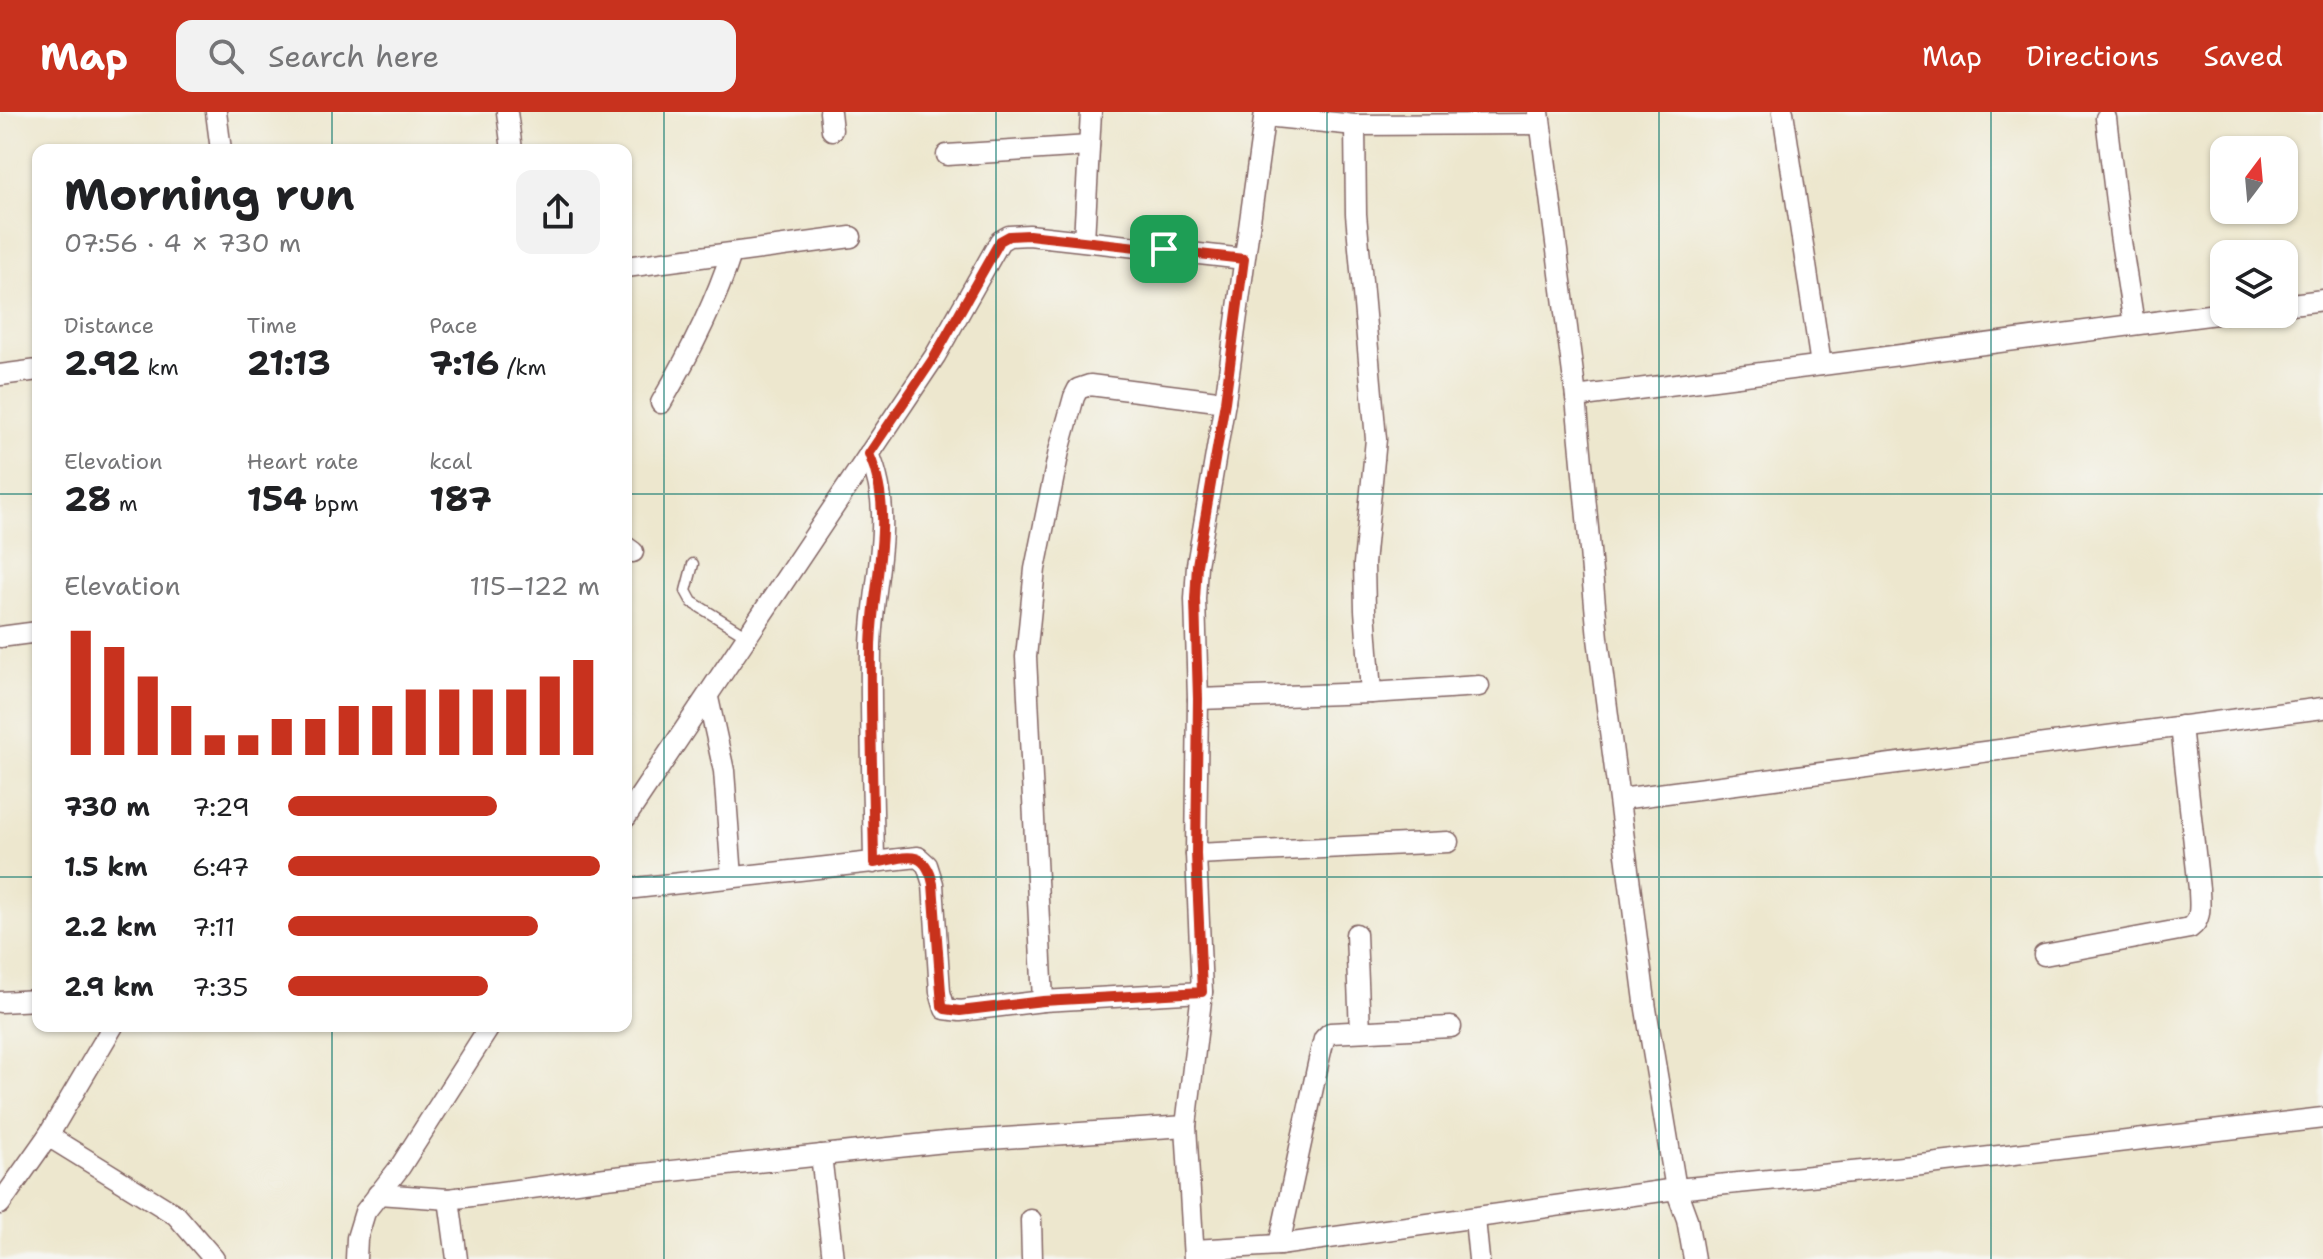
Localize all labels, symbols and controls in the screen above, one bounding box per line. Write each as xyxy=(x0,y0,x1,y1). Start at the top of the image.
search box xyxy=(176,20,736,92)
text: Map xyxy=(40,31,128,82)
icon: search xyxy=(204,34,248,78)
text: Search here xyxy=(268,36,439,77)
text: Map xyxy=(1922,37,1982,75)
text: Directions xyxy=(2026,37,2160,75)
text: Saved xyxy=(2204,37,2283,75)
north arrow xyxy=(2210,136,2298,224)
map controls xyxy=(2210,136,2298,328)
text: Morning run xyxy=(64,165,355,224)
button: share xyxy=(516,170,600,254)
pin xyxy=(1130,215,1198,283)
text: 07:56 · 4 × 730 m xyxy=(64,225,301,260)
icon: arrive xyxy=(1142,227,1186,271)
button: layers xyxy=(2210,240,2298,328)
text: Distance xyxy=(64,311,154,340)
text: Time xyxy=(247,311,297,340)
text: Pace xyxy=(429,311,478,340)
text: 2.92 xyxy=(64,340,140,386)
text: 21:13 xyxy=(247,340,331,386)
text: 7:16 xyxy=(429,340,500,386)
text: km xyxy=(140,353,179,382)
text: /km xyxy=(500,353,546,382)
text: Elevation xyxy=(64,447,162,476)
text: Heart rate xyxy=(247,447,359,476)
text: kcal xyxy=(429,447,472,476)
text: 28 xyxy=(64,476,111,522)
text: 154 xyxy=(247,476,307,522)
text: 187 xyxy=(429,476,492,522)
text: m xyxy=(111,489,138,518)
text: bpm xyxy=(307,489,359,518)
text: Elevation xyxy=(64,568,180,603)
text: 115–122 m xyxy=(470,568,600,603)
text: 730 m xyxy=(64,789,150,824)
text: 7:29 xyxy=(192,789,250,824)
text: 1.5 km xyxy=(64,849,148,884)
text: 6:47 xyxy=(192,849,250,884)
text: 2.2 km xyxy=(64,909,157,944)
text: 7:11 xyxy=(192,909,235,944)
text: 2.9 km xyxy=(64,969,154,1004)
text: 7:35 xyxy=(192,969,248,1004)

